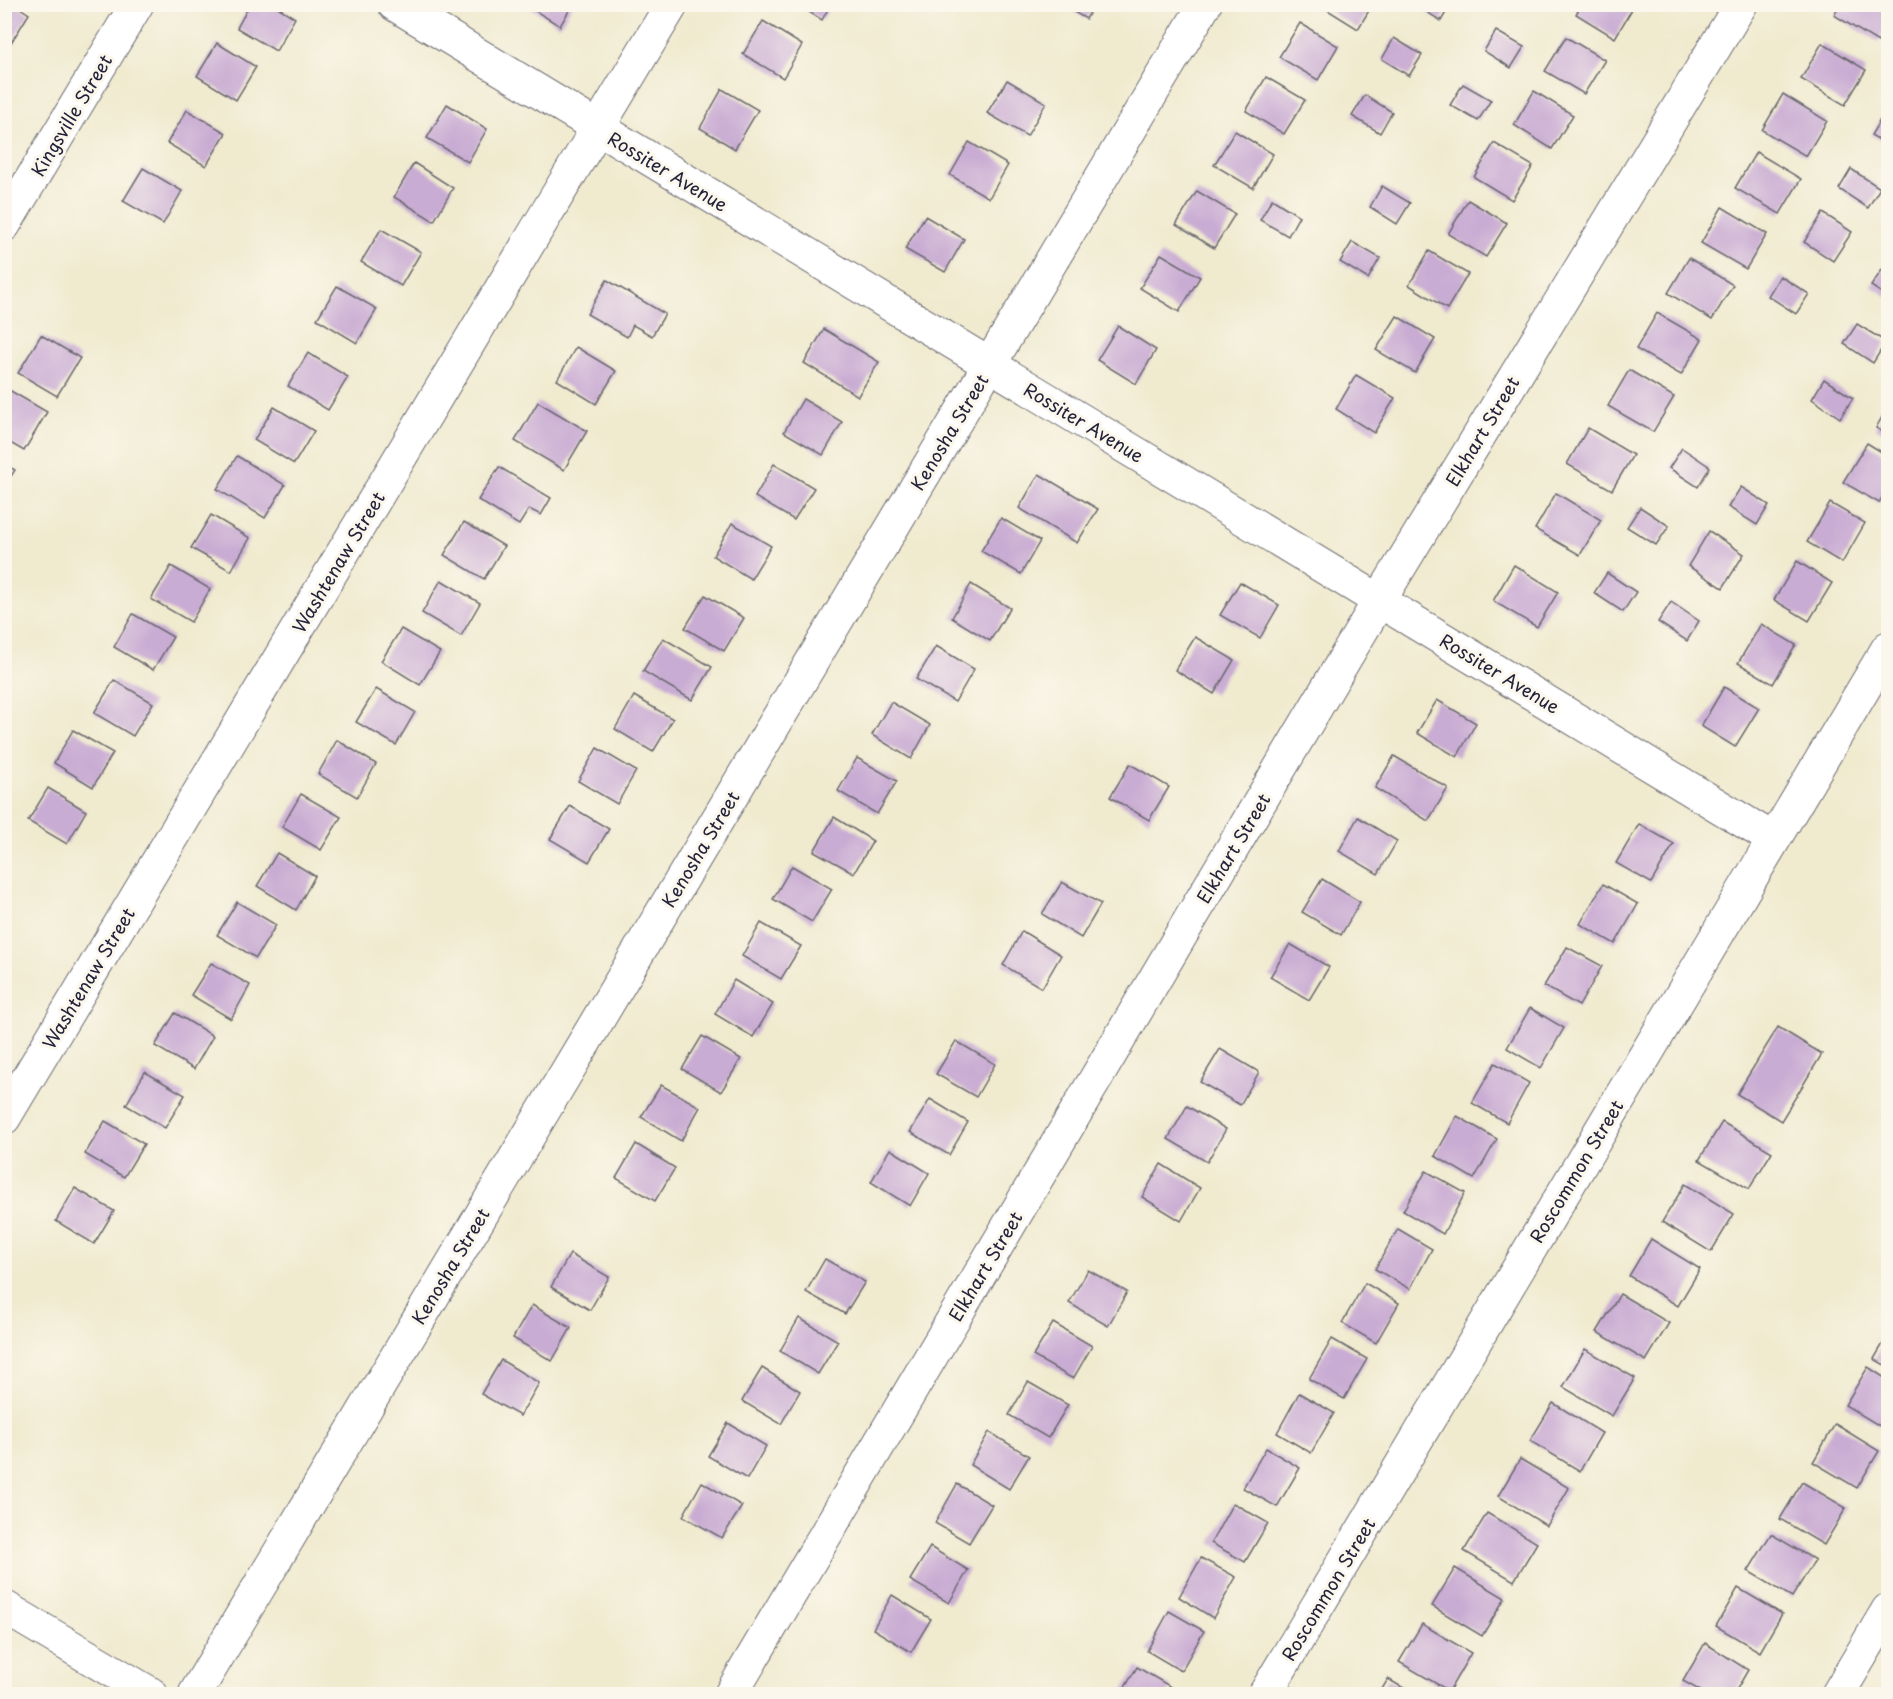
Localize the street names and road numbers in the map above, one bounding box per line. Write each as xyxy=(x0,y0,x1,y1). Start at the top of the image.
street label: Kingsville Street xyxy=(24,49,118,181)
street label: Rossiter Avenue xyxy=(603,125,733,218)
street label: Kenosha Street xyxy=(904,369,995,495)
street label: Elkhart Street xyxy=(1438,371,1526,491)
street label: Rossiter Avenue xyxy=(1019,376,1149,469)
street label: Washtenaw Street xyxy=(285,486,391,638)
street label: Rossiter Avenue xyxy=(1435,627,1565,720)
street label: Kenosha Street xyxy=(655,786,746,912)
street label: Elkhart Street xyxy=(1189,788,1277,908)
street label: Washtenaw Street xyxy=(35,902,141,1054)
street label: Roscommon Street xyxy=(1523,1094,1629,1248)
street label: Kenosha Street xyxy=(405,1203,496,1329)
street label: Elkhart Street xyxy=(941,1206,1029,1326)
street label: Roscommon Street xyxy=(1275,1512,1381,1666)

